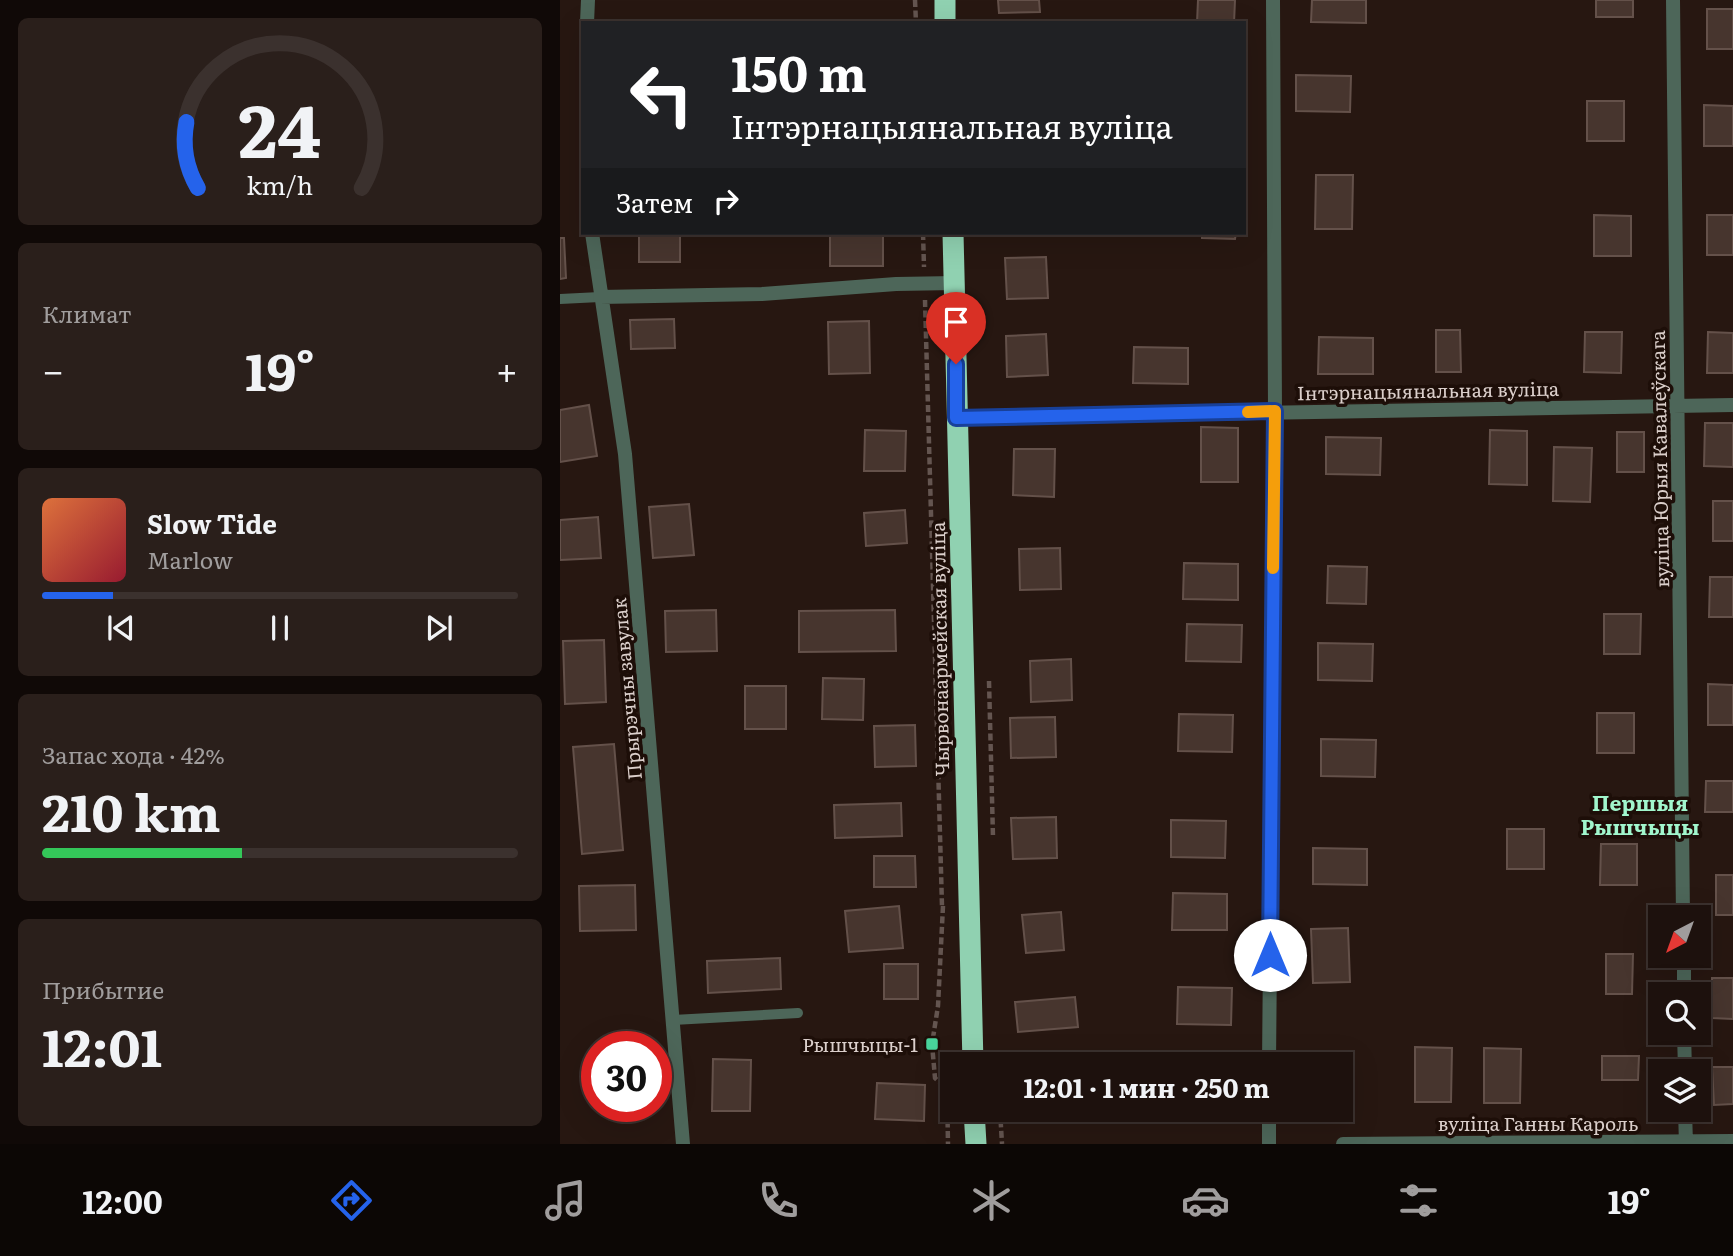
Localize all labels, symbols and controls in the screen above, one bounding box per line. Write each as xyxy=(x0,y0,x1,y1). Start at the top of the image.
text: 150 m xyxy=(731,34,867,107)
icon: left xyxy=(616,49,707,140)
text: 24 xyxy=(239,72,322,180)
text: Інтэрнацыянальная вуліца xyxy=(731,101,1173,149)
text: km/h xyxy=(247,165,313,202)
text: Затем xyxy=(616,182,693,221)
icon: right xyxy=(707,182,745,220)
pin xyxy=(926,292,986,364)
text: Климат xyxy=(42,296,132,330)
icon: arrive xyxy=(937,303,975,341)
street label: вуліца Юрыя Кавалеўскага xyxy=(1643,329,1675,588)
text: 19° xyxy=(245,330,315,407)
text: − xyxy=(42,340,64,397)
text: + xyxy=(496,340,518,397)
street label: Інтэрнацыянальная вуліца xyxy=(1297,374,1560,406)
text: Slow Tide xyxy=(147,503,277,542)
street label: Чырвонаармейская вуліца xyxy=(923,521,955,777)
text: Marlow xyxy=(147,542,233,576)
street label: Прырэчны завулак xyxy=(604,596,648,781)
icon: previous xyxy=(102,609,140,647)
icon: pause xyxy=(261,609,299,647)
icon: next xyxy=(420,609,458,647)
text: Запас хода · 42% xyxy=(42,737,225,771)
text: 210 km xyxy=(42,771,221,848)
district label: Першыя Рышчыцы xyxy=(1580,786,1700,841)
north arrow xyxy=(1648,905,1712,968)
map controls xyxy=(1648,905,1711,1122)
position arrow xyxy=(1233,918,1307,992)
text: Прибытие xyxy=(42,972,164,1006)
button: search xyxy=(1648,982,1711,1045)
text: 12:01 xyxy=(42,1006,162,1083)
place label: Рышчыцы-1 xyxy=(802,1030,918,1058)
speed limit sign: 30 xyxy=(581,1031,672,1122)
marker: Рышчыцы-1 xyxy=(924,1036,940,1052)
button: layers xyxy=(1648,1059,1711,1122)
text: 12:01 · 1 мин · 250 m xyxy=(1023,1067,1270,1106)
street label: вуліца Ганны Кароль xyxy=(1438,1109,1638,1137)
text: 12:00 xyxy=(82,1176,163,1224)
icon: directions xyxy=(327,1176,376,1225)
icon: music xyxy=(541,1176,590,1225)
icon: phone xyxy=(754,1176,803,1225)
icon: climate xyxy=(967,1176,1016,1225)
icon: car xyxy=(1181,1176,1230,1225)
icon: filters xyxy=(1394,1176,1443,1225)
text: 19° xyxy=(1608,1176,1651,1224)

